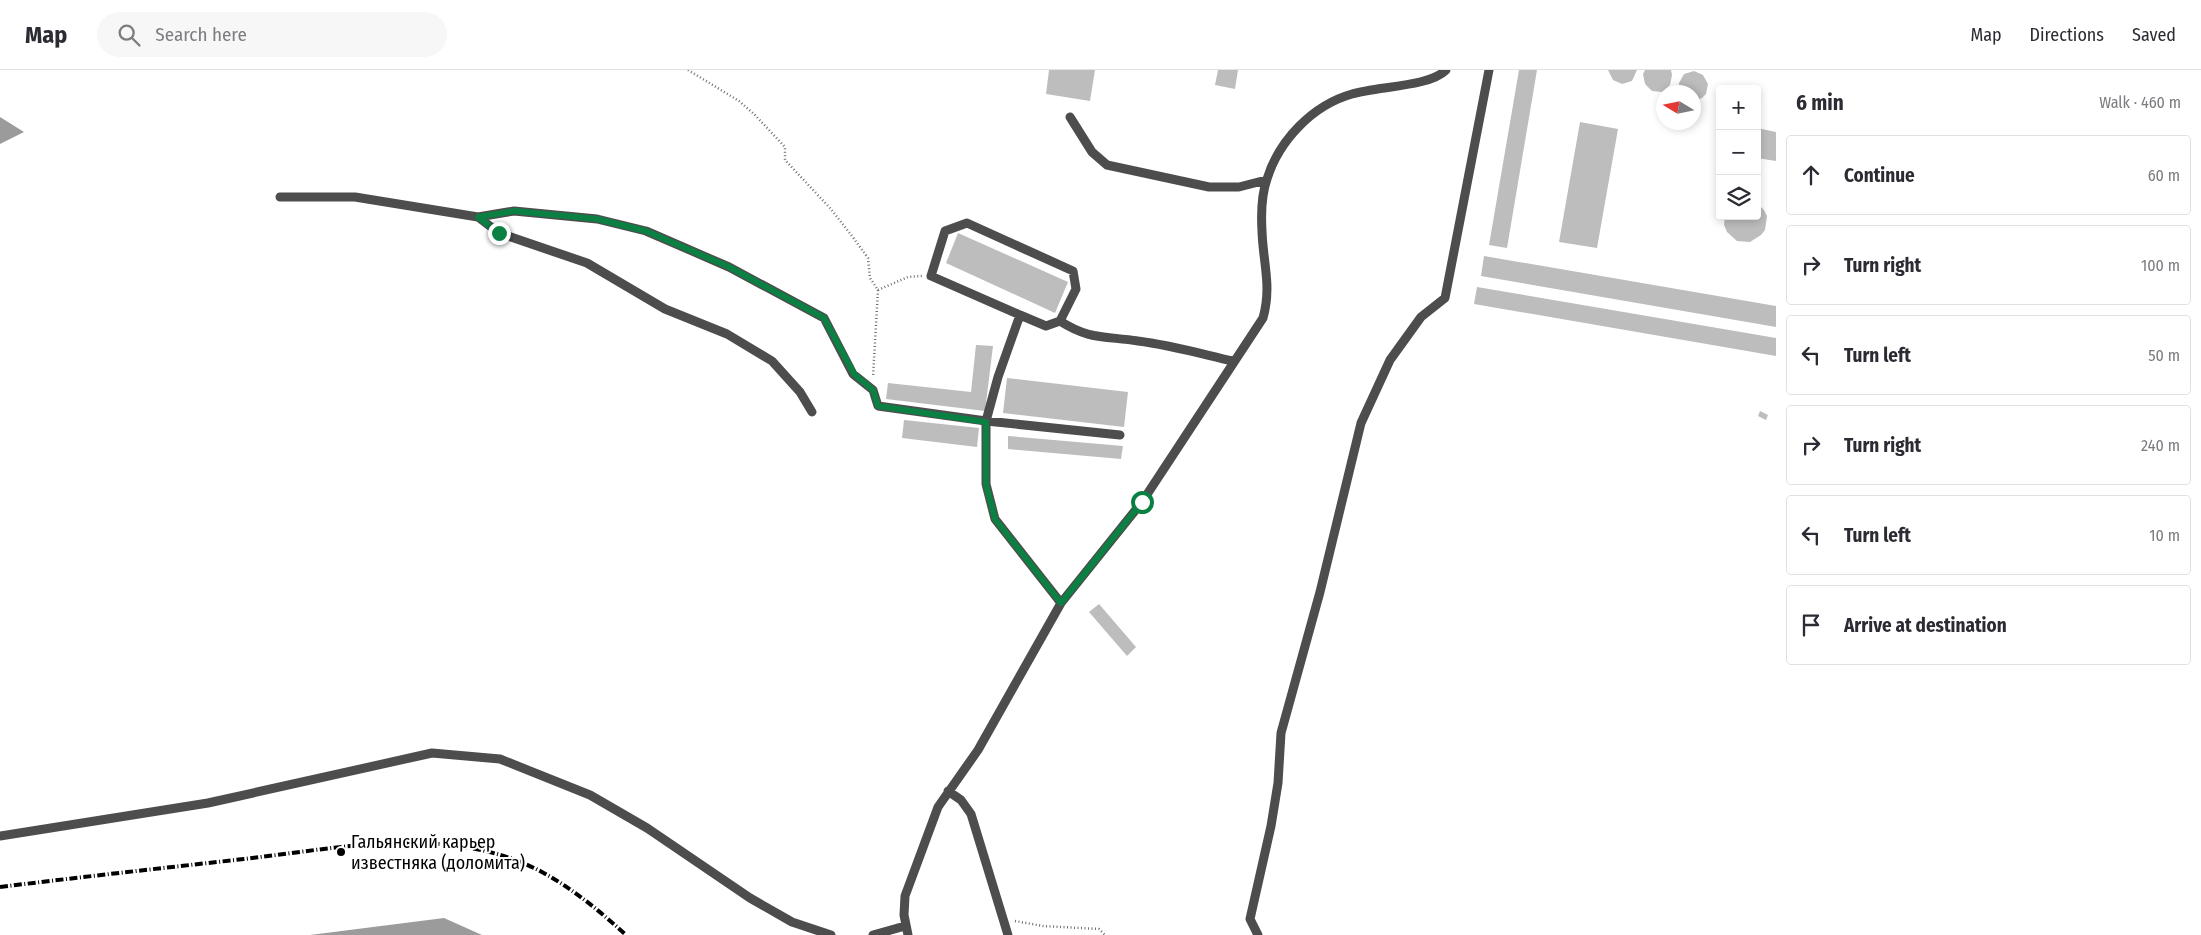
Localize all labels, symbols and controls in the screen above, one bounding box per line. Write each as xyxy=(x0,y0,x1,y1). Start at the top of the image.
search box xyxy=(97,12,447,57)
text: Map xyxy=(25,21,67,49)
icon: search xyxy=(115,21,143,49)
text: Search here xyxy=(155,23,247,46)
text: Map xyxy=(1970,24,2002,46)
text: Directions xyxy=(2030,24,2104,46)
text: Saved xyxy=(2132,24,2176,46)
north arrow xyxy=(1656,85,1701,130)
map controls xyxy=(1716,85,1761,220)
button: + xyxy=(1716,85,1761,130)
text: 6 min xyxy=(1796,90,1844,116)
text: Walk · 460 m xyxy=(2099,93,2181,112)
button: − xyxy=(1716,130,1761,175)
icon: ahead xyxy=(1797,161,1825,189)
text: Continue xyxy=(1844,164,1915,187)
text: 60 m xyxy=(2148,166,2180,185)
button: layers xyxy=(1716,175,1761,220)
route end xyxy=(488,222,511,245)
icon: right xyxy=(1797,251,1825,279)
text: Turn right xyxy=(1844,254,1921,277)
text: 100 m xyxy=(2141,256,2180,275)
icon: left xyxy=(1797,341,1825,369)
text: Turn left xyxy=(1844,344,1911,367)
text: 50 m xyxy=(2148,346,2180,365)
icon: right xyxy=(1797,431,1825,459)
text: Turn right xyxy=(1844,434,1921,457)
text: 240 m xyxy=(2141,436,2180,455)
route start xyxy=(1131,491,1154,514)
icon: left xyxy=(1797,521,1825,549)
text: Turn left xyxy=(1844,524,1911,547)
text: 10 m xyxy=(2149,526,2180,545)
icon: arrive xyxy=(1797,611,1825,639)
text: Arrive at destination xyxy=(1844,614,2007,637)
place label: Гальянский карьер известняка (доломита) xyxy=(351,831,525,874)
marker: Гальянский карьер известняка (доломита) xyxy=(335,846,347,858)

